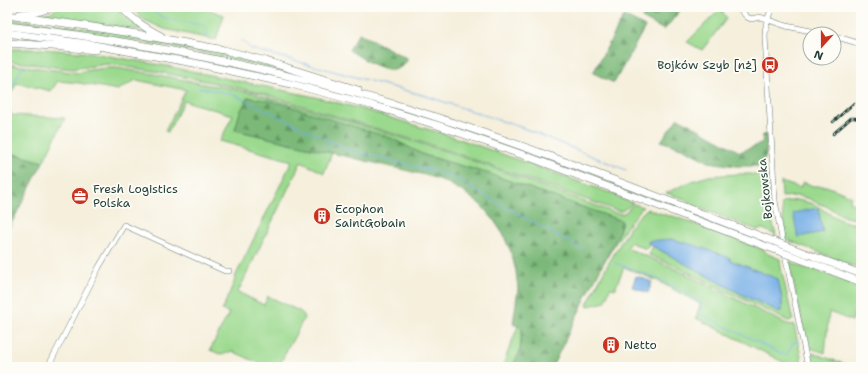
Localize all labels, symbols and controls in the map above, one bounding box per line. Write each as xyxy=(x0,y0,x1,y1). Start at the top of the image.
north arrow xyxy=(802,26,842,66)
text: N xyxy=(812,46,825,63)
bus stop icon: Bojków Szyb [nż] xyxy=(760,55,780,75)
place label: Bojków Szyb [nż] xyxy=(657,57,757,73)
street label: Bojkowska xyxy=(754,157,776,220)
place label: Fresh Logistics Polska xyxy=(93,181,178,211)
office icon: Fresh Logistics Polska xyxy=(70,186,90,206)
place label: Ecophon SaintGobain xyxy=(335,201,406,231)
building icon: Ecophon SaintGobain xyxy=(312,206,332,226)
building icon: Netto xyxy=(601,335,621,355)
place label: Netto xyxy=(624,337,657,353)

